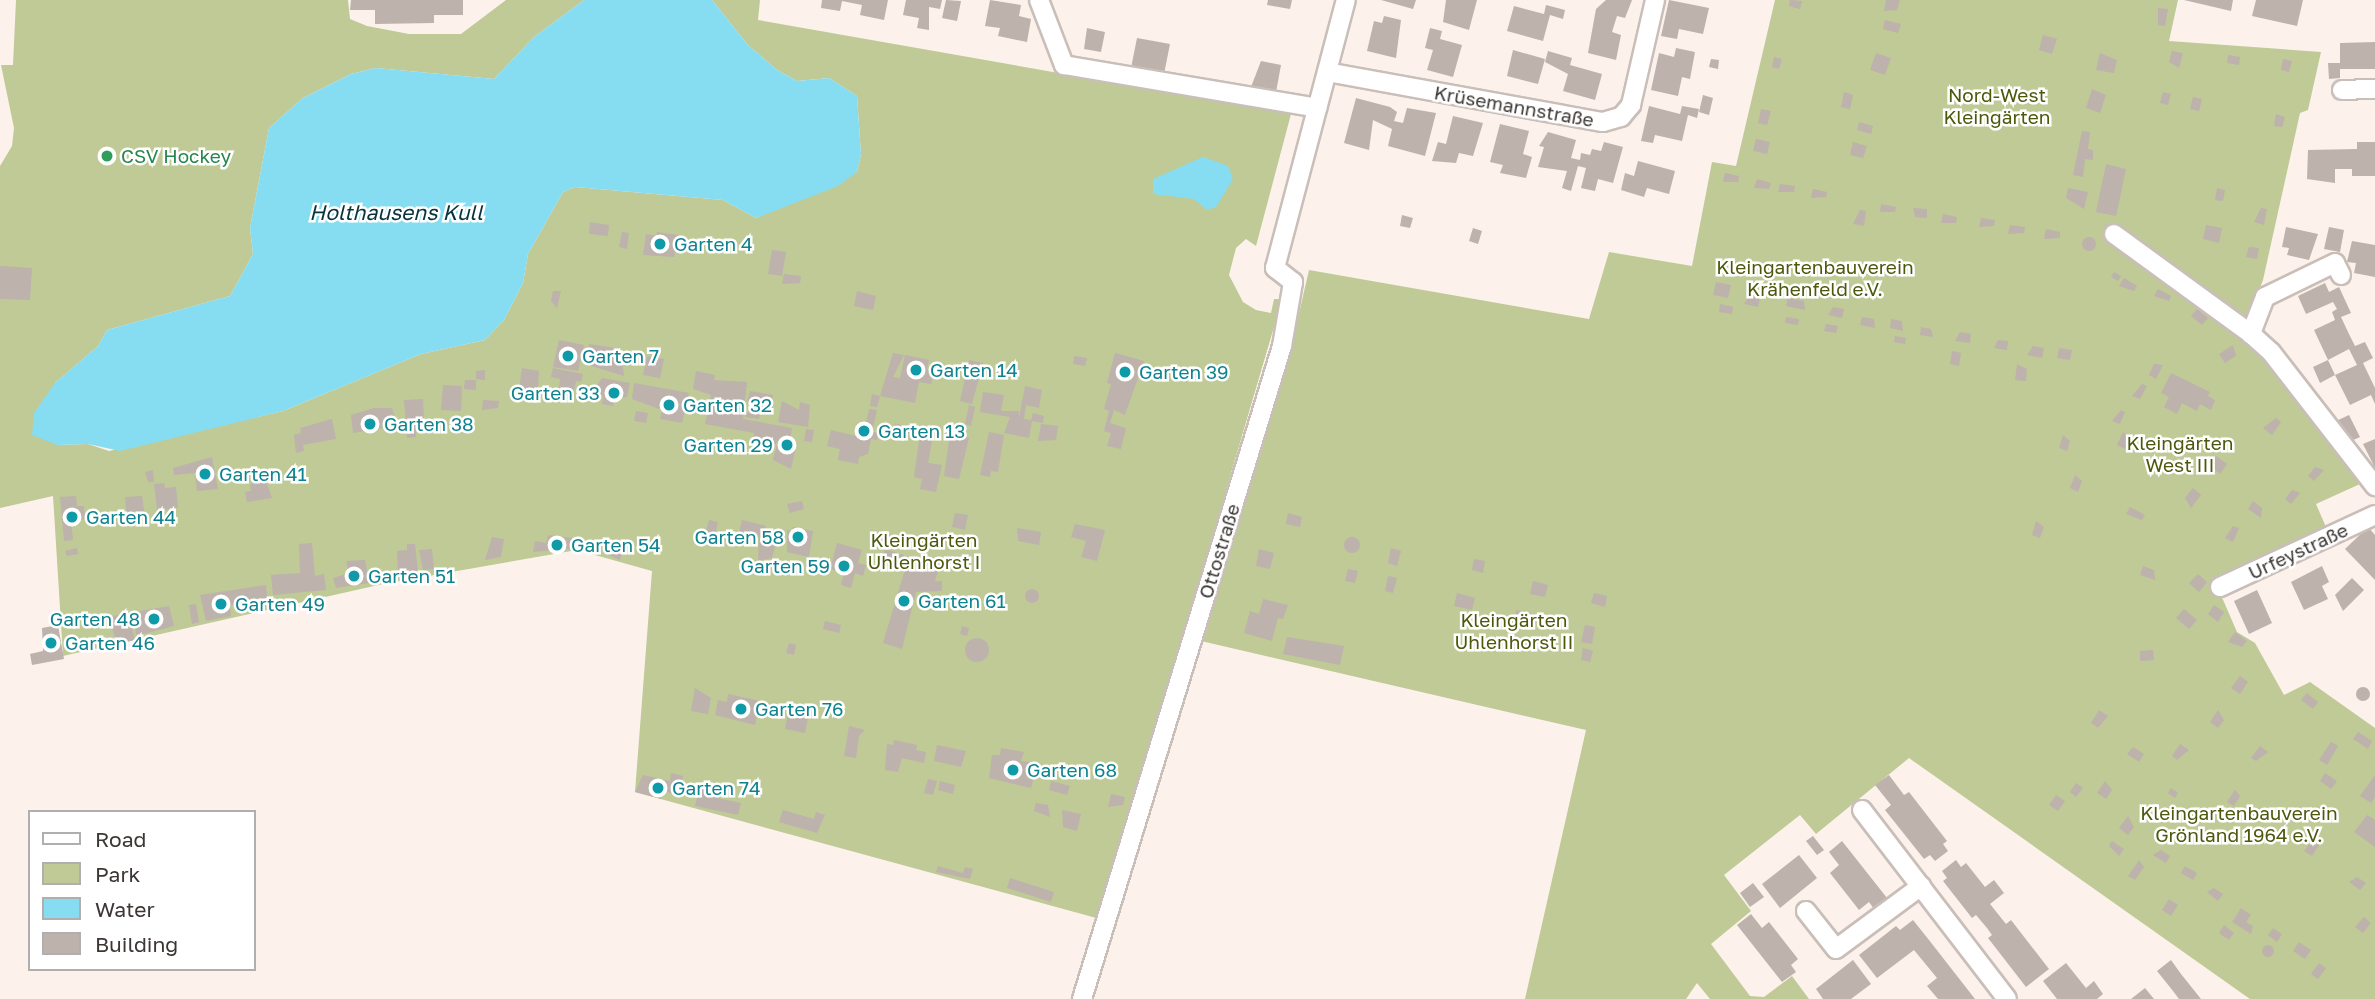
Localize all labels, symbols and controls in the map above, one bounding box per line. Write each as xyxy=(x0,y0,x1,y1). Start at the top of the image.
street label: Krüsemannstraße xyxy=(1432,81,1596,131)
park label: Nord-West Kleingärten xyxy=(1943,84,2051,128)
place label: CSV Hockey xyxy=(121,145,231,167)
marker: CSV Hockey xyxy=(99,148,115,164)
water label: Holthausens Kull xyxy=(309,199,483,225)
place label: Garten 4 xyxy=(674,233,753,255)
marker: Garten 4 xyxy=(652,236,668,252)
park label: Kleingartenbauverein Krähenfeld e.V. xyxy=(1716,256,1914,300)
place label: Garten 7 xyxy=(582,345,659,367)
marker: Garten 7 xyxy=(560,348,576,364)
place label: Garten 14 xyxy=(930,359,1018,381)
place label: Garten 39 xyxy=(1139,361,1229,383)
marker: Garten 14 xyxy=(908,362,924,378)
marker: Garten 39 xyxy=(1117,364,1133,380)
place label: Garten 33 xyxy=(511,382,600,404)
marker: Garten 33 xyxy=(606,385,622,401)
place label: Garten 32 xyxy=(683,394,772,416)
marker: Garten 32 xyxy=(661,397,677,413)
place label: Garten 38 xyxy=(384,413,474,435)
marker: Garten 38 xyxy=(362,416,378,432)
place label: Garten 13 xyxy=(878,420,965,442)
marker: Garten 13 xyxy=(856,423,872,439)
park label: Kleingärten West III xyxy=(2126,432,2234,476)
place label: Garten 29 xyxy=(684,434,773,456)
marker: Garten 29 xyxy=(779,437,795,453)
place label: Garten 41 xyxy=(219,463,307,485)
marker: Garten 41 xyxy=(197,466,213,482)
street label: Ottostraße xyxy=(1194,501,1244,601)
place label: Garten 44 xyxy=(86,506,176,528)
marker: Garten 44 xyxy=(64,509,80,525)
street label: Urfeystraße xyxy=(2245,518,2351,584)
place label: Garten 58 xyxy=(694,526,784,548)
marker: Garten 58 xyxy=(790,529,806,545)
park label: Kleingärten Uhlenhorst I xyxy=(867,529,981,573)
place label: Garten 54 xyxy=(571,534,661,556)
marker: Garten 54 xyxy=(549,537,565,553)
place label: Garten 59 xyxy=(741,555,830,577)
marker: Garten 59 xyxy=(836,558,852,574)
place label: Garten 51 xyxy=(368,565,455,587)
marker: Garten 51 xyxy=(346,568,362,584)
place label: Garten 61 xyxy=(918,590,1006,612)
place label: Garten 49 xyxy=(235,593,325,615)
marker: Garten 61 xyxy=(896,593,912,609)
marker: Garten 49 xyxy=(213,596,229,612)
place label: Garten 48 xyxy=(50,608,140,630)
park label: Kleingärten Uhlenhorst II xyxy=(1455,609,1573,653)
marker: Garten 48 xyxy=(146,611,162,627)
place label: Garten 46 xyxy=(65,632,155,654)
marker: Garten 46 xyxy=(43,635,59,651)
place label: Garten 76 xyxy=(755,698,844,720)
marker: Garten 76 xyxy=(733,701,749,717)
place label: Garten 68 xyxy=(1027,759,1117,781)
marker: Garten 68 xyxy=(1005,762,1021,778)
place label: Garten 74 xyxy=(672,777,761,799)
marker: Garten 74 xyxy=(650,780,666,796)
park label: Kleingartenbauverein Grönland 1964 e.V. xyxy=(2140,802,2338,846)
legend xyxy=(28,810,256,971)
text: Road xyxy=(95,826,146,852)
text: Park xyxy=(95,861,140,887)
text: Water xyxy=(95,896,155,922)
text: Building xyxy=(95,931,178,957)

